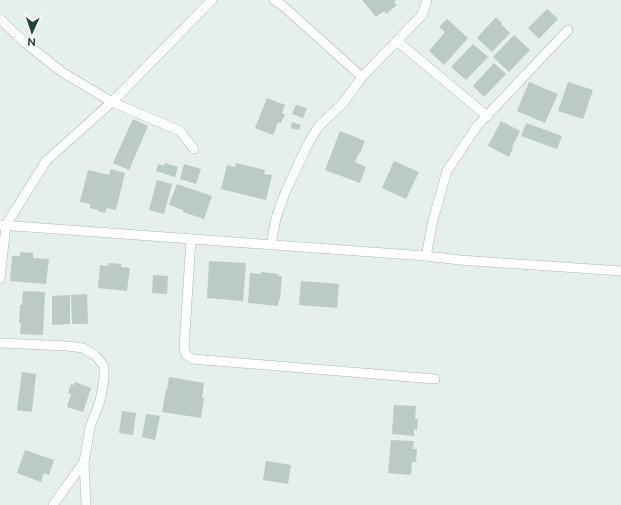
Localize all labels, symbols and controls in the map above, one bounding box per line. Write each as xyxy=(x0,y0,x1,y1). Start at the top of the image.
north arrow xyxy=(12,12,52,52)
text: N xyxy=(27,35,36,48)

